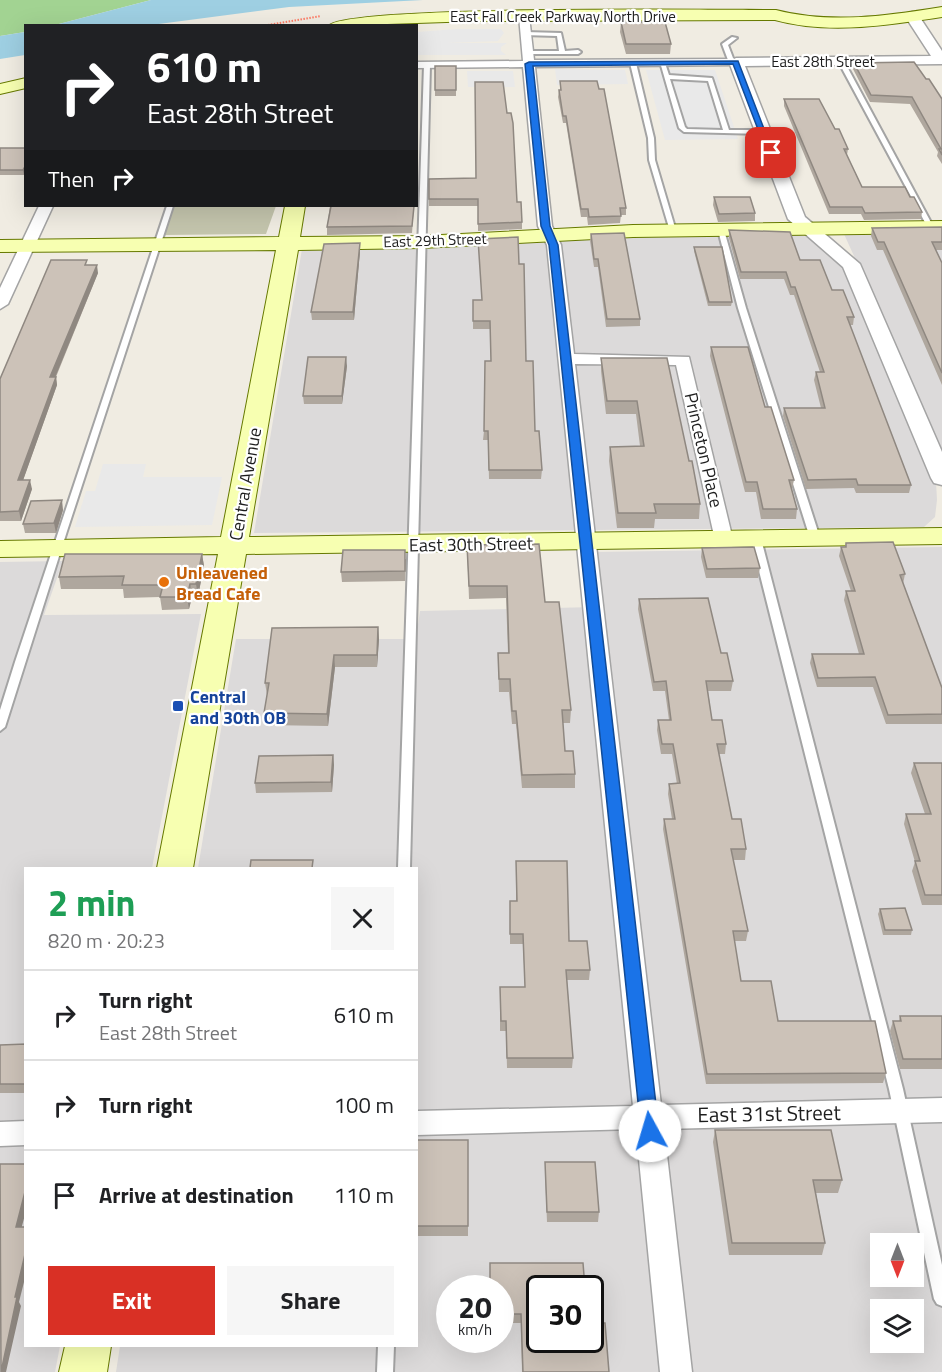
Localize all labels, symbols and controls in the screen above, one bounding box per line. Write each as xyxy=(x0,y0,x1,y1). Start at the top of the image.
street label: East Fall Creek Parkway North Drive xyxy=(450,5,676,28)
text: 610 m xyxy=(147,34,262,98)
icon: right xyxy=(48,48,126,126)
street label: East 28th Street xyxy=(771,50,875,73)
text: East 28th Street xyxy=(147,92,333,133)
pin xyxy=(745,127,796,178)
icon: arrive xyxy=(754,136,787,169)
text: Then xyxy=(48,162,94,196)
icon: right xyxy=(106,162,139,195)
street label: East 29th Street xyxy=(383,227,488,253)
street label: Princeton Place xyxy=(678,390,730,510)
street label: Central Avenue xyxy=(222,425,268,543)
street label: East 30th Street xyxy=(409,529,534,559)
place label: Unleavened Bread Cafe xyxy=(176,559,268,607)
marker: Unleavened Bread Cafe xyxy=(157,575,171,589)
place label: Central and 30th OB xyxy=(190,683,286,731)
marker: Central and 30th OB xyxy=(171,699,185,713)
text: 2 min xyxy=(48,875,135,930)
button: close xyxy=(331,887,394,950)
text: 820 m · 20:23 xyxy=(48,925,165,956)
text: Turn right xyxy=(99,983,193,1017)
text: 610 m xyxy=(334,998,394,1032)
icon: right xyxy=(48,999,81,1032)
text: East 28th Street xyxy=(99,1017,237,1048)
text: Turn right xyxy=(99,1088,193,1122)
text: 100 m xyxy=(334,1088,394,1122)
icon: right xyxy=(48,1089,81,1122)
street label: East 31st Street xyxy=(697,1096,842,1130)
position arrow xyxy=(618,1099,682,1163)
text: Arrive at destination xyxy=(99,1178,294,1212)
text: 110 m xyxy=(334,1178,394,1212)
icon: arrive xyxy=(48,1179,81,1212)
north arrow xyxy=(870,1233,924,1287)
map controls xyxy=(870,1233,924,1353)
button: Exit xyxy=(48,1266,215,1335)
button: Share xyxy=(227,1266,394,1335)
speed limit sign: 30 xyxy=(526,1275,604,1353)
text: 20 xyxy=(458,1284,492,1330)
button: layers xyxy=(870,1299,924,1353)
text: km/h xyxy=(458,1318,492,1341)

